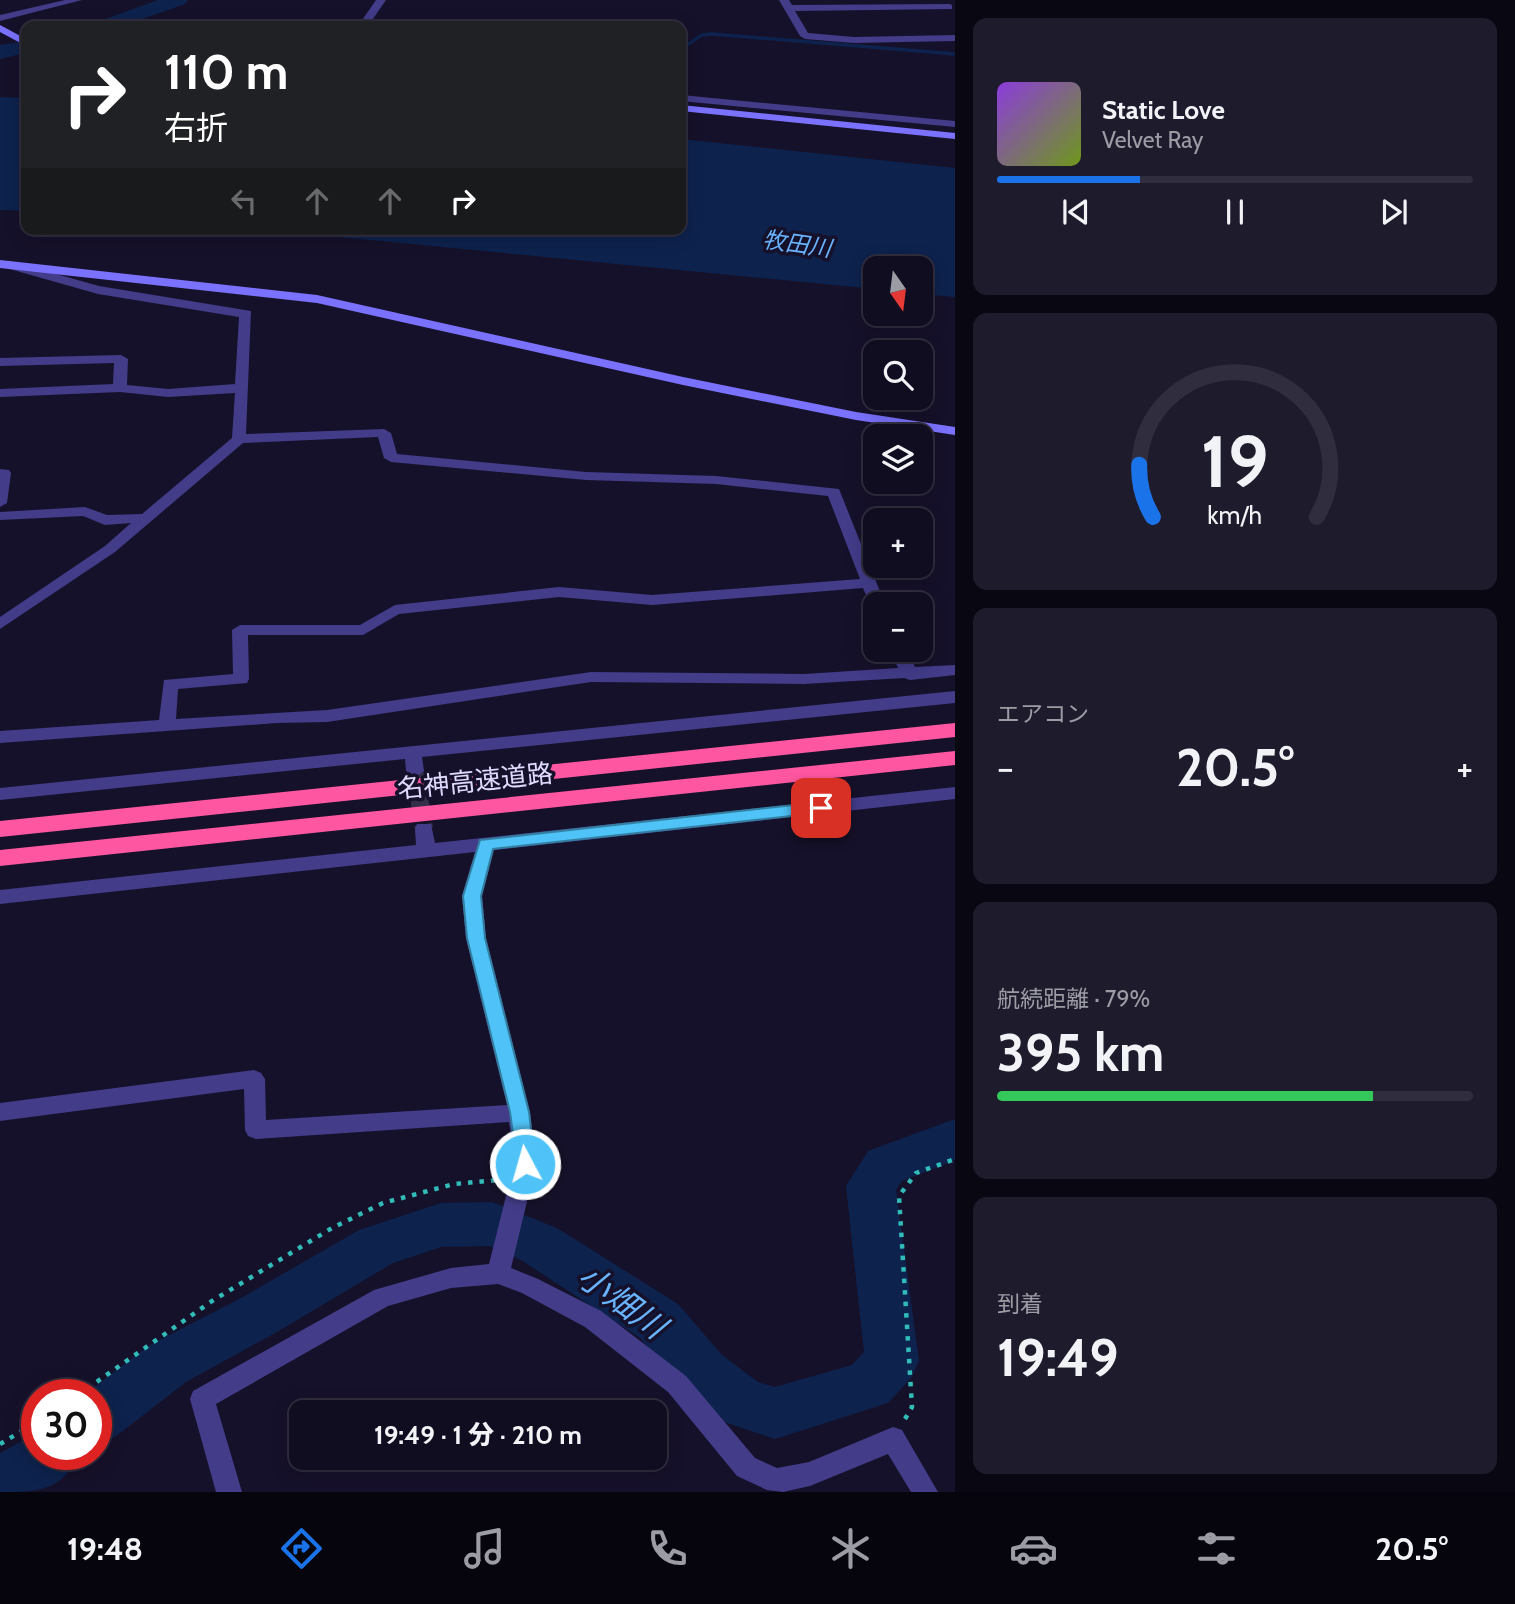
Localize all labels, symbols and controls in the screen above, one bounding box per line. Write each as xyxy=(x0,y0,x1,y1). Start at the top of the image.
text: 110 m xyxy=(164,42,288,101)
icon: right xyxy=(49,49,140,140)
text: Static Love xyxy=(1102,94,1225,126)
text: 右折 xyxy=(164,108,228,147)
text: Velvet Ray xyxy=(1102,126,1203,154)
icon: left xyxy=(225,182,263,220)
icon: ahead xyxy=(298,182,336,220)
icon: ahead xyxy=(371,182,409,220)
icon: right xyxy=(444,182,482,220)
icon: previous xyxy=(1057,193,1095,231)
icon: pause xyxy=(1216,193,1254,231)
icon: next xyxy=(1375,193,1413,231)
water label: 牧田川 xyxy=(761,225,836,263)
north arrow xyxy=(863,256,933,326)
map controls xyxy=(863,256,933,662)
button: search xyxy=(863,340,933,410)
text: 19 xyxy=(1201,418,1269,506)
button: layers xyxy=(863,424,933,494)
text: km/h xyxy=(1208,500,1262,530)
button: + xyxy=(863,508,933,578)
button: − xyxy=(863,592,933,662)
text: エアコン xyxy=(997,700,1089,728)
text: 20.5° xyxy=(1176,736,1294,799)
text: − xyxy=(997,744,1014,791)
text: + xyxy=(1456,744,1473,791)
street label: 名神高速道路 xyxy=(396,757,554,805)
pin xyxy=(791,778,851,838)
icon: arrive xyxy=(802,789,840,827)
text: 航続距離 · 79% xyxy=(997,985,1150,1013)
text: 395 km xyxy=(997,1021,1164,1084)
position arrow xyxy=(488,1127,562,1201)
water label: 小畑川 xyxy=(570,1256,676,1348)
text: 到着 xyxy=(997,1290,1043,1318)
text: 19:49 xyxy=(997,1326,1118,1389)
speed limit sign: 30 xyxy=(21,1379,112,1470)
text: 19:49 · 1 分 · 210 m xyxy=(374,1419,582,1451)
icon: directions xyxy=(277,1524,326,1573)
icon: music xyxy=(460,1524,509,1573)
icon: phone xyxy=(643,1524,692,1573)
icon: climate xyxy=(826,1524,875,1573)
icon: car xyxy=(1009,1524,1058,1573)
icon: filters xyxy=(1192,1524,1241,1573)
text: 19:48 xyxy=(67,1529,143,1568)
text: 20.5° xyxy=(1375,1529,1448,1568)

